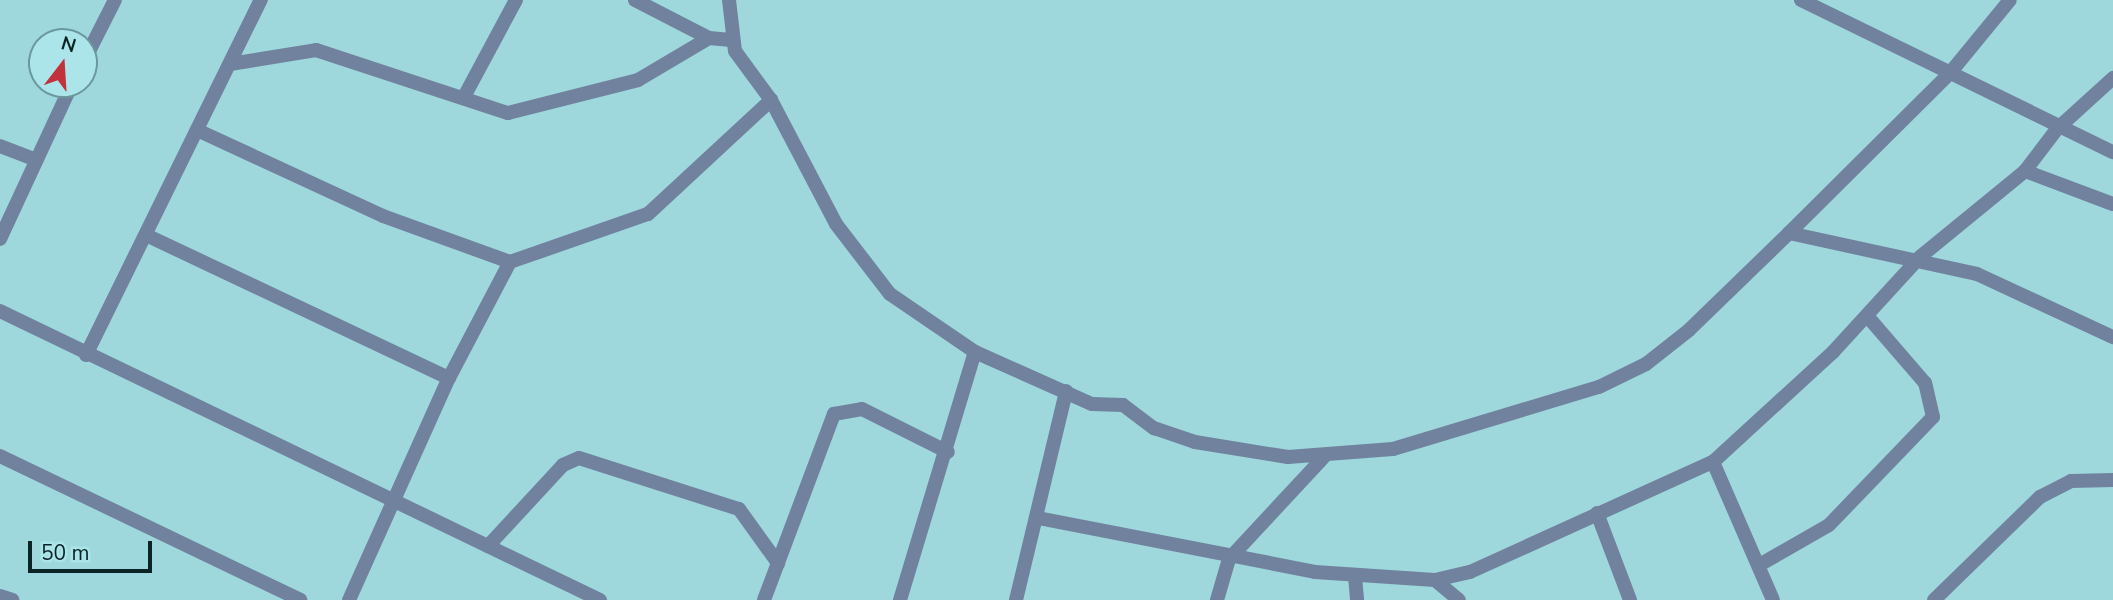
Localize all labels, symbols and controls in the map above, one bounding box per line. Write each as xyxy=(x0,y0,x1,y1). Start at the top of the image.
north arrow xyxy=(28,28,98,98)
text: N xyxy=(58,30,79,59)
scale bar xyxy=(32,526,156,570)
text: 50 m xyxy=(41,539,90,567)

